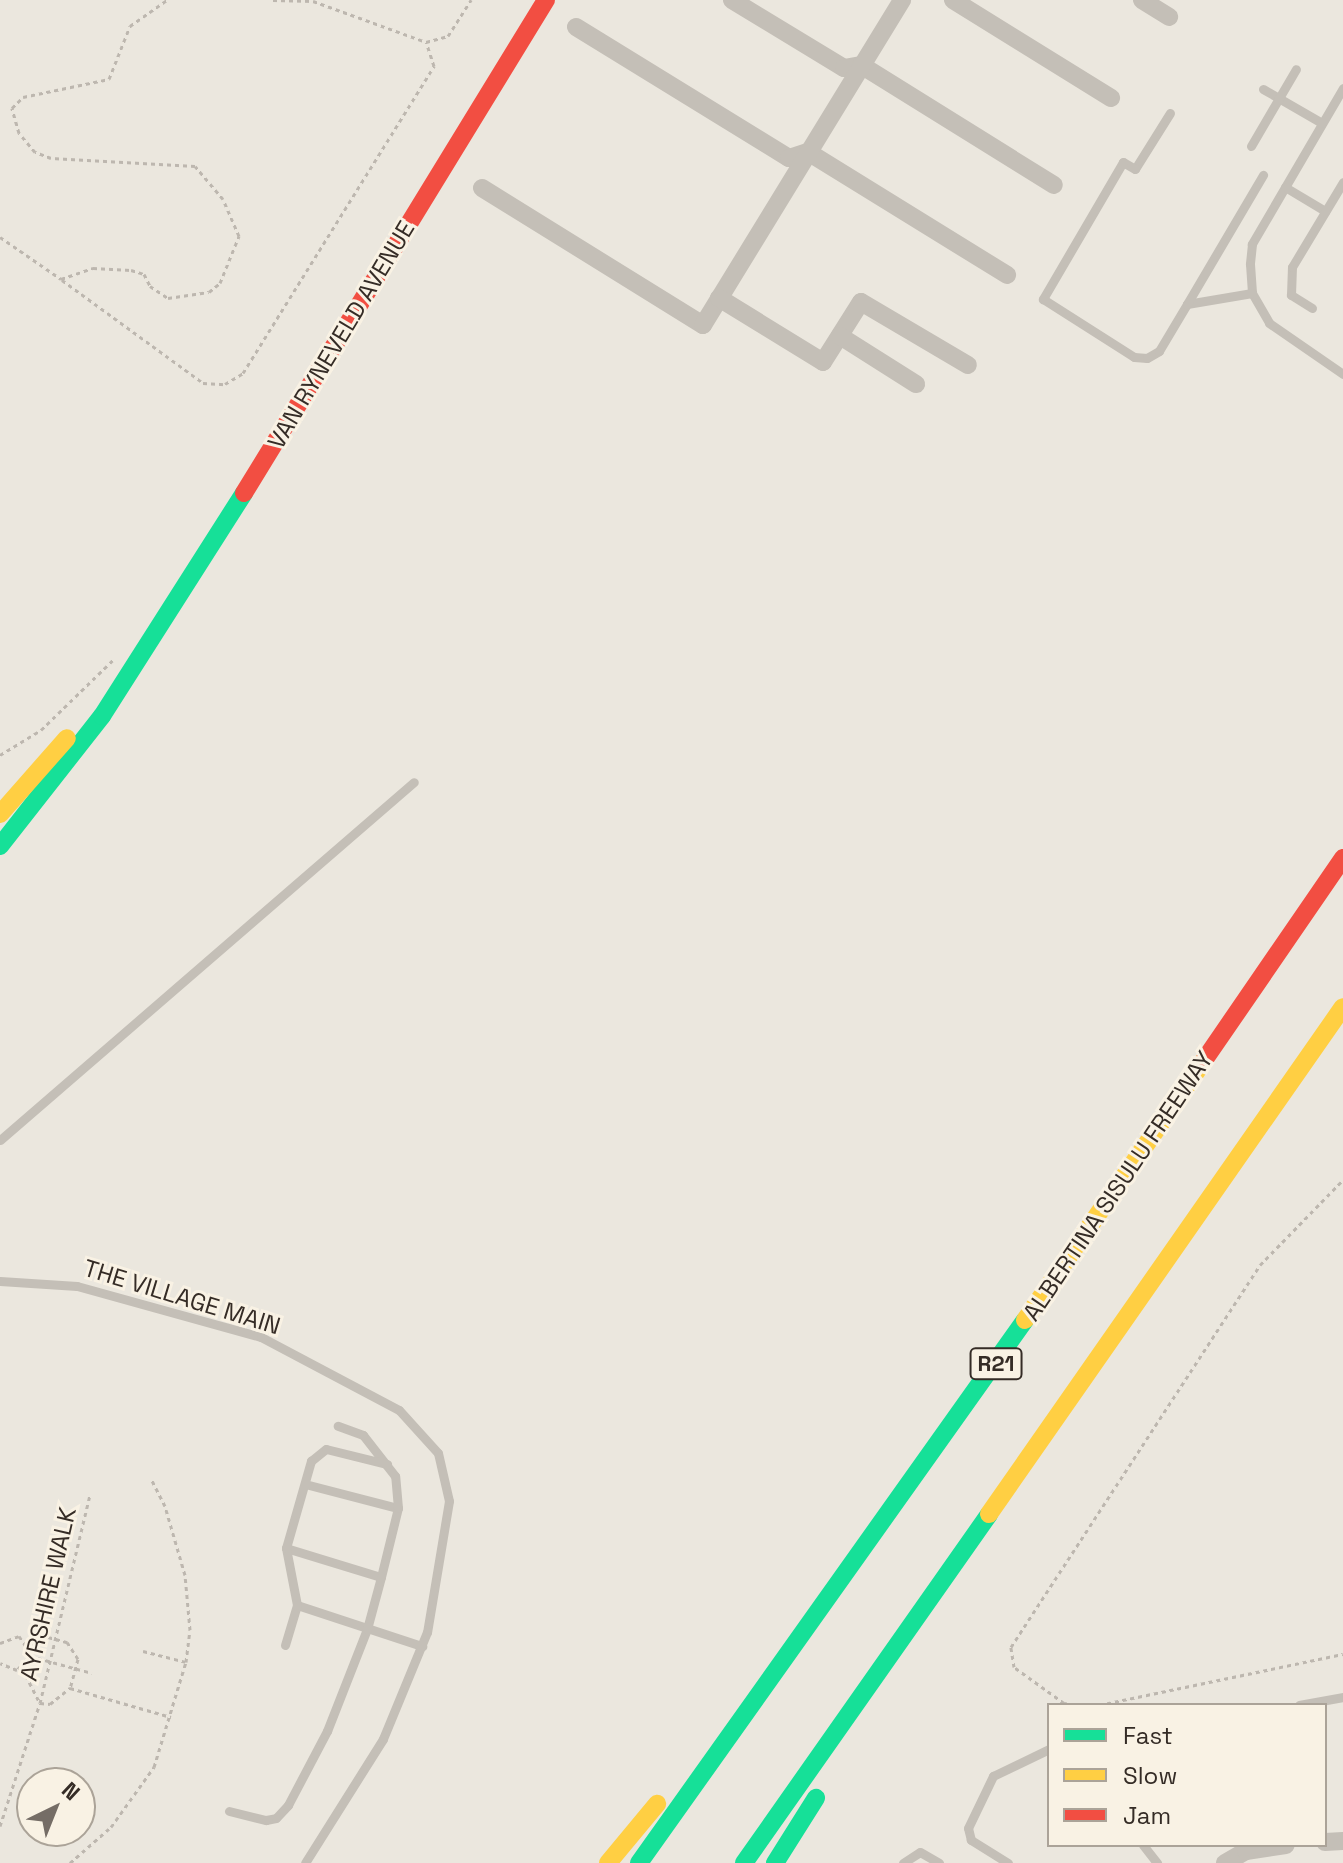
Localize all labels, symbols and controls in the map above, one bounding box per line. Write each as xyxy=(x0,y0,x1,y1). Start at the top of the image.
street label: VAN RYNEVELD AVENUE xyxy=(261,216,421,454)
street label: ALBERTINA SISULU FREEWAY xyxy=(1017,1046,1219,1326)
street label: THE VILLAGE MAIN xyxy=(80,1253,284,1341)
road number: R21 xyxy=(968,1346,1024,1382)
street label: AYRSHIRE WALK xyxy=(14,1504,82,1684)
legend xyxy=(1047,1703,1327,1847)
text: Fast xyxy=(1123,1720,1173,1751)
text: Slow xyxy=(1123,1760,1177,1791)
north arrow xyxy=(16,1767,96,1847)
text: N xyxy=(56,1776,86,1806)
text: Jam xyxy=(1123,1800,1171,1831)

